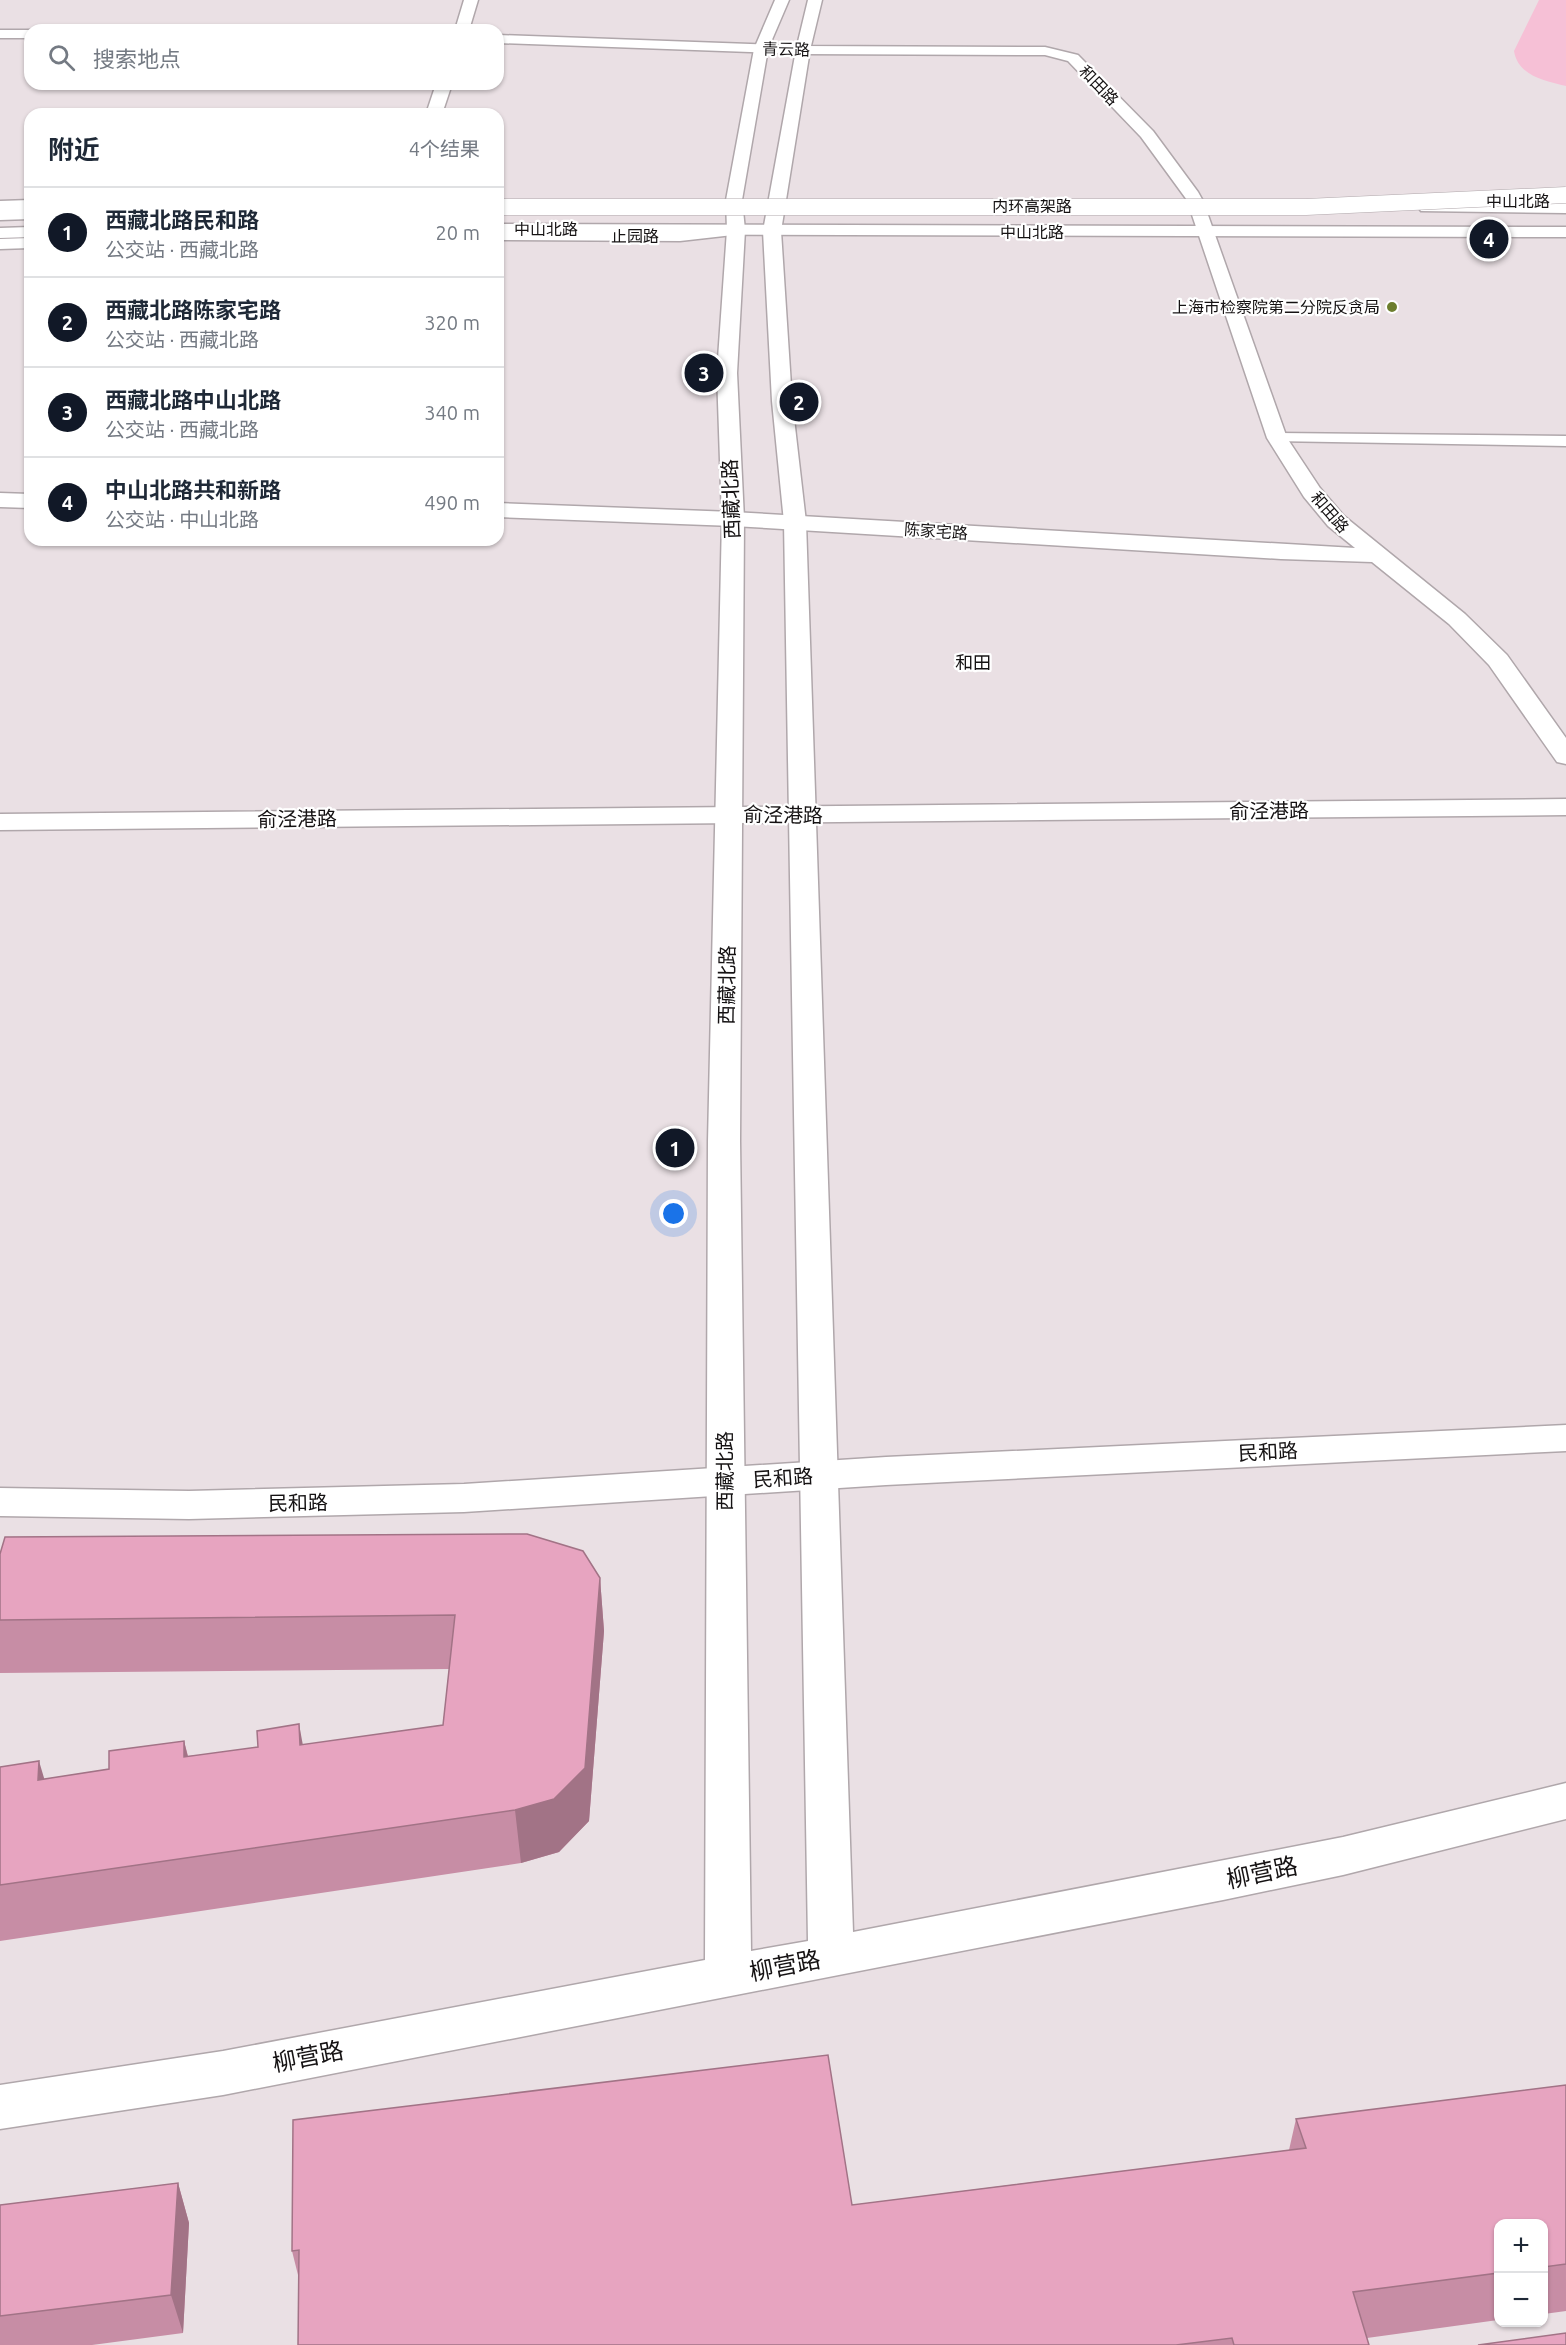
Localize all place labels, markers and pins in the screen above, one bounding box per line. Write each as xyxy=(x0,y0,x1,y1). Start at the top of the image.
pin: 4 xyxy=(1470,216,1508,262)
place label: 上海市检察院第二分院反贪局 xyxy=(1172,298,1380,316)
marker: 上海市检察院第二分院反贪局 xyxy=(1385,300,1399,314)
pin: 3 xyxy=(684,350,724,395)
pin: 2 xyxy=(780,380,818,424)
pin: 1 xyxy=(656,1126,694,1170)

